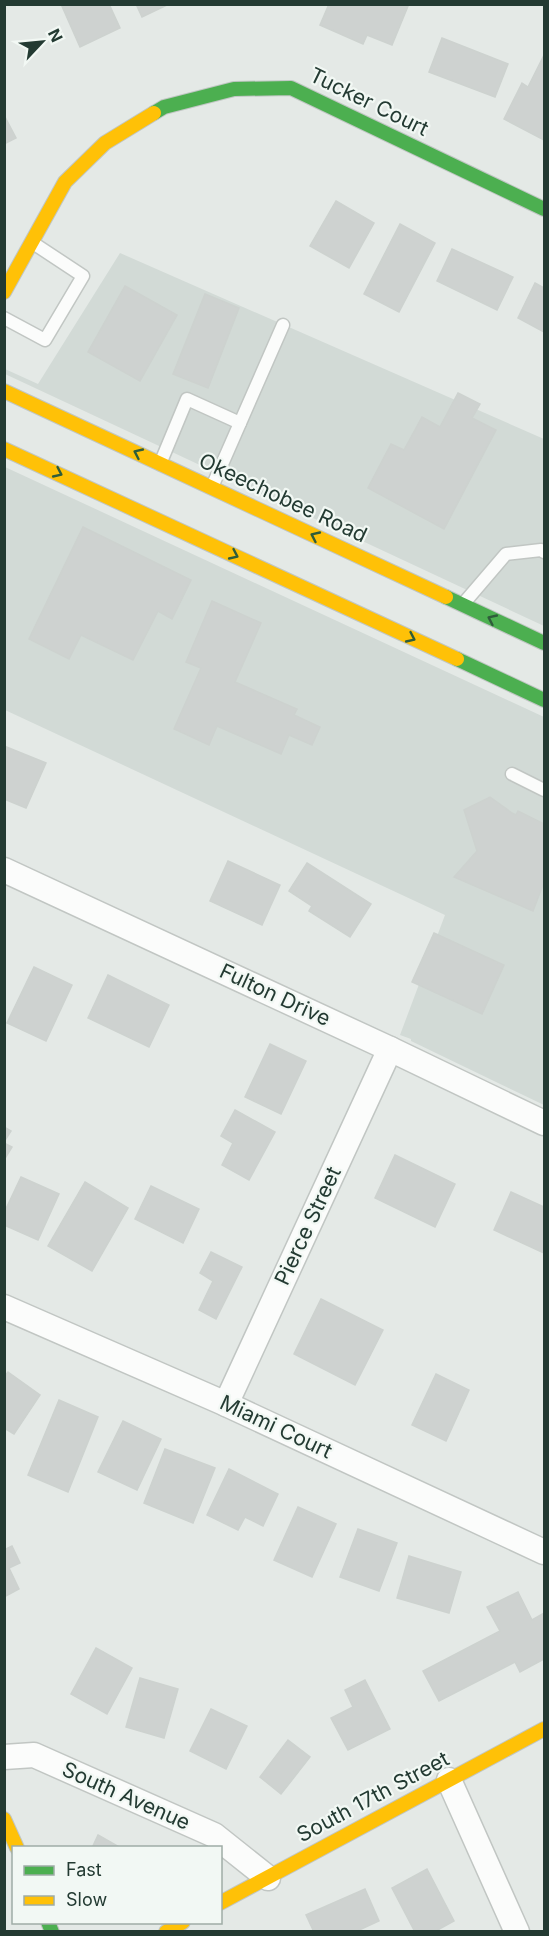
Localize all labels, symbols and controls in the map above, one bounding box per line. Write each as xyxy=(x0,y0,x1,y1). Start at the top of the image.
north arrow xyxy=(12,12,72,72)
text: N xyxy=(44,26,67,45)
street label: Tucker Court xyxy=(306,62,433,141)
street label: Okeechobee Road xyxy=(195,448,371,547)
one-way arrow xyxy=(134,449,145,461)
one-way arrow xyxy=(51,466,62,478)
one-way arrow xyxy=(310,531,321,543)
one-way arrow xyxy=(228,548,239,560)
one-way arrow xyxy=(487,614,498,626)
one-way arrow xyxy=(405,630,416,642)
street label: Fulton Drive xyxy=(216,958,335,1031)
street label: Pierce Street xyxy=(269,1163,346,1289)
street label: Miami Court xyxy=(216,1390,336,1463)
street label: South 17th Street xyxy=(292,1746,453,1847)
street label: South Avenue xyxy=(58,1756,194,1835)
legend xyxy=(12,1846,222,1924)
text: Fast xyxy=(66,1859,102,1880)
text: Slow xyxy=(66,1889,107,1910)

